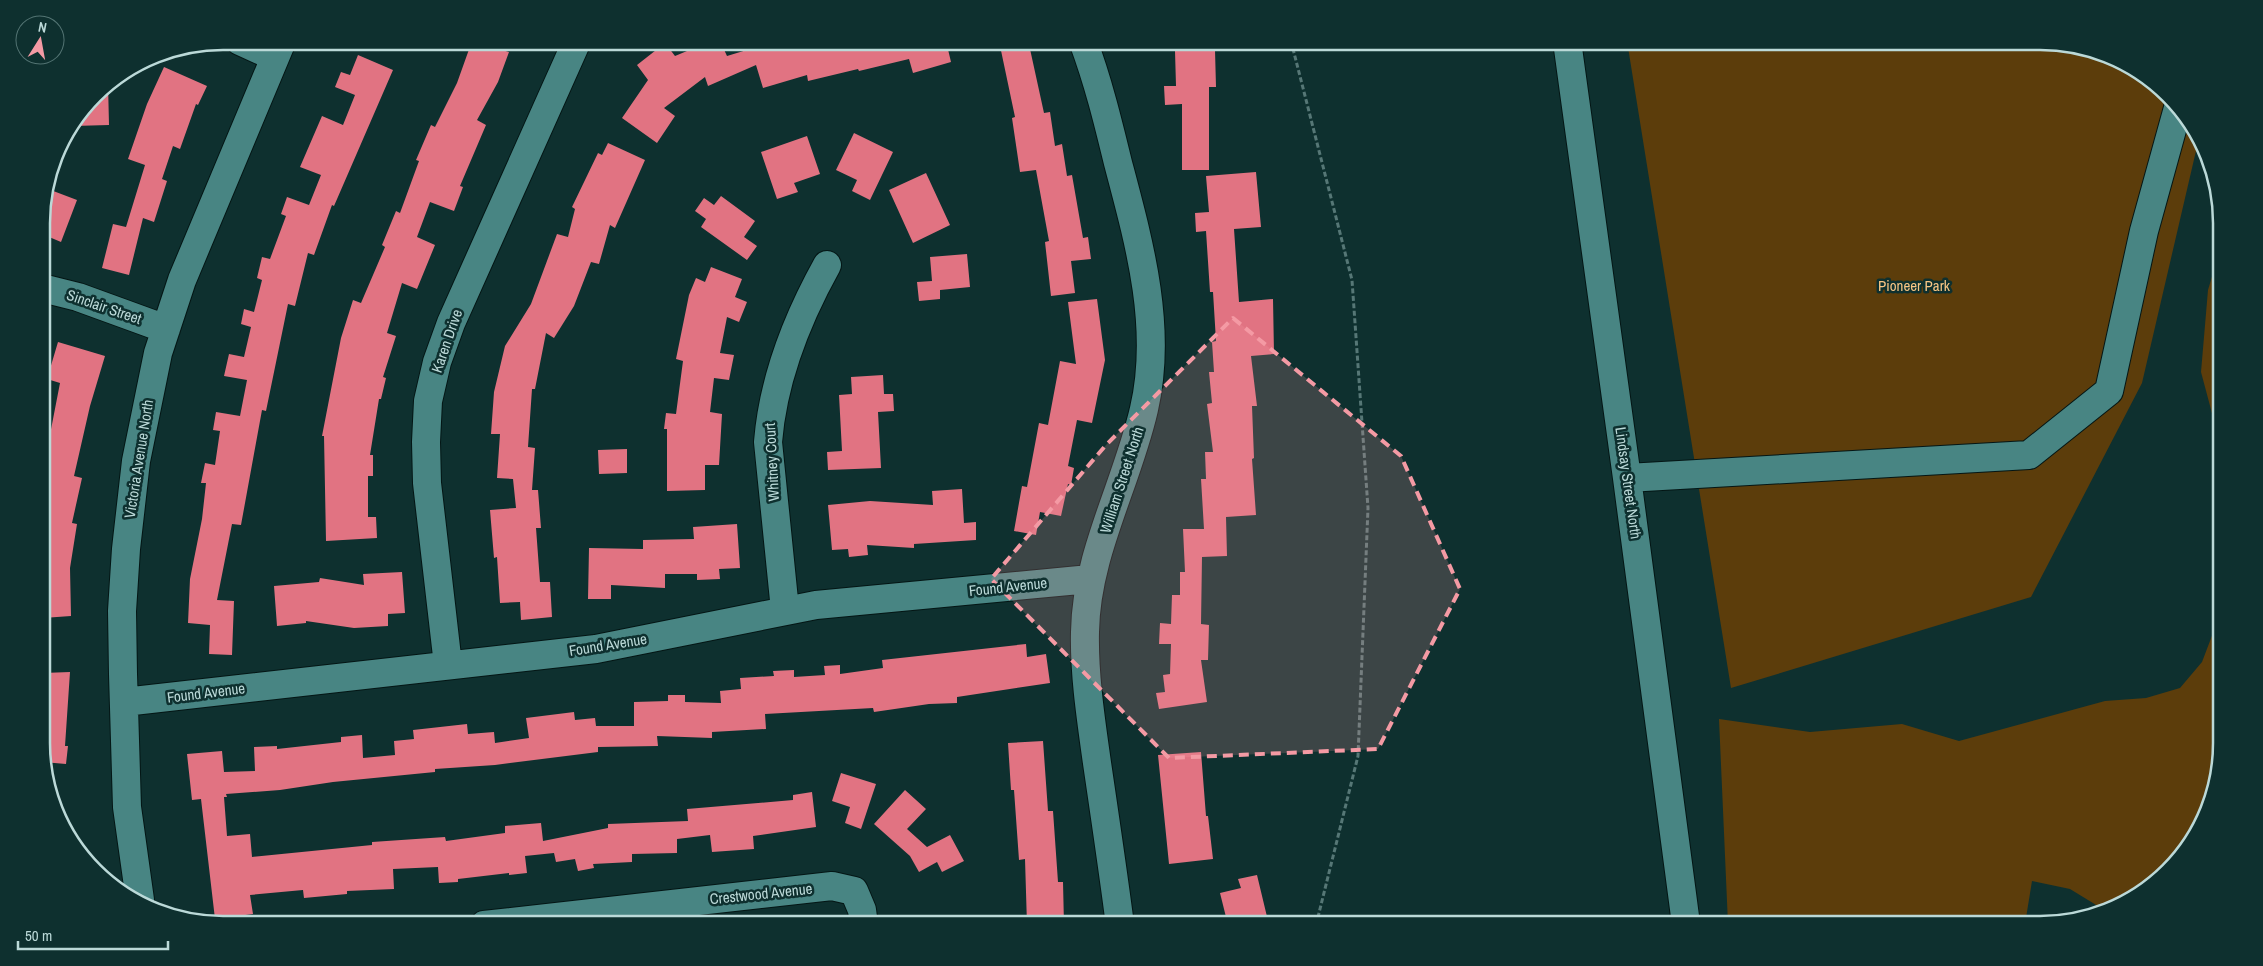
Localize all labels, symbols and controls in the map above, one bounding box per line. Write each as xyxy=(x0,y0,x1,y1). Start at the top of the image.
north arrow xyxy=(15,15,65,65)
text: N xyxy=(37,18,48,37)
park label: Pioneer Park xyxy=(1878,275,1951,296)
street label: Sinclair Street xyxy=(64,284,145,329)
street label: Karen Drive xyxy=(426,306,467,375)
street label: Victoria Avenue North xyxy=(119,398,158,520)
street label: Whitney Court xyxy=(759,422,784,502)
street label: William Street North xyxy=(1094,424,1149,536)
street label: Lindsay Street North xyxy=(1610,426,1647,540)
street label: Found Avenue xyxy=(968,572,1048,601)
street label: Found Avenue xyxy=(567,628,648,661)
street label: Found Avenue xyxy=(166,677,246,708)
street label: Crestwood Avenue xyxy=(709,878,813,909)
scale bar xyxy=(18,918,168,950)
text: 50 m xyxy=(25,925,52,946)

